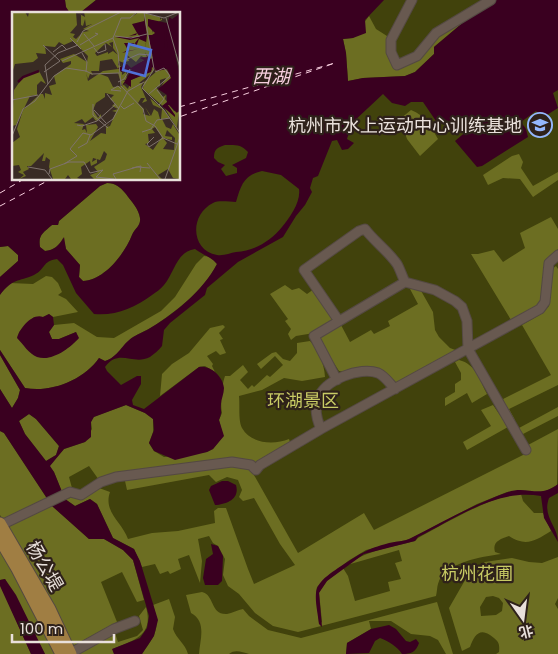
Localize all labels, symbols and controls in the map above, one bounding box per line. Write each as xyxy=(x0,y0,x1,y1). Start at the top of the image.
inset map xyxy=(12,12,180,180)
water label: 西湖 xyxy=(252,63,293,90)
school or university icon: 杭州市水上运动中心训练基地 xyxy=(527,112,553,138)
place label: 杭州市水上运动中心训练基地 xyxy=(288,113,522,138)
park label: 环湖景区 xyxy=(267,388,339,413)
street label: 杨公堤 xyxy=(21,536,69,596)
park label: 杭州花圃 xyxy=(441,561,513,586)
north arrow xyxy=(498,594,548,644)
scale bar xyxy=(12,612,115,644)
text: 100 m xyxy=(20,618,63,639)
text: 北 xyxy=(517,620,535,643)

